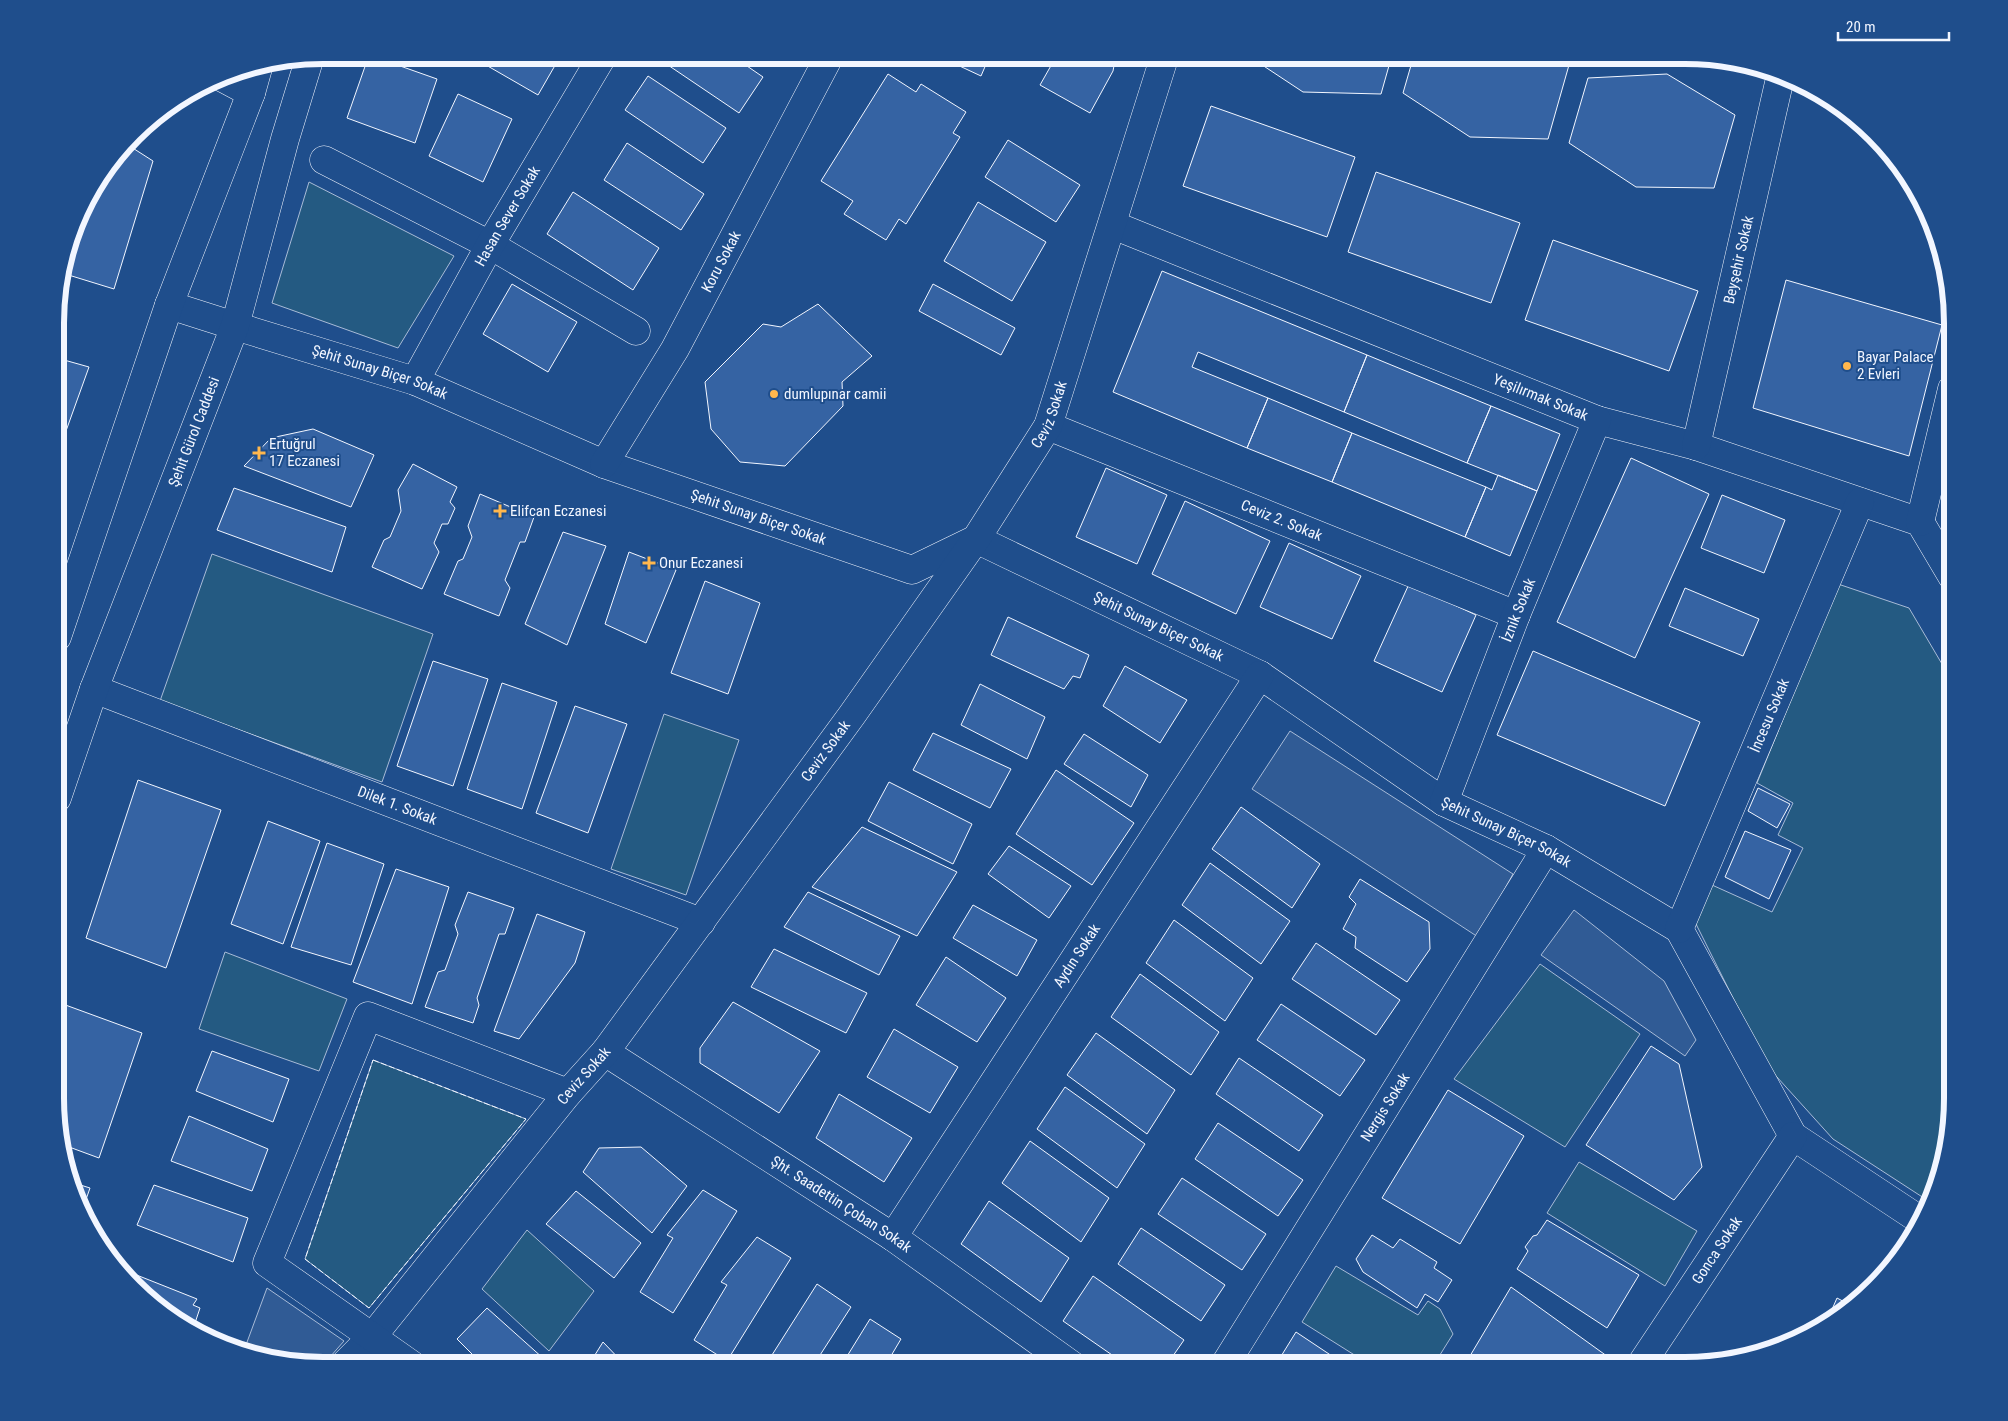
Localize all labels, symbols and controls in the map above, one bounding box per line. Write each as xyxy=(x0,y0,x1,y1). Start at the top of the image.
scale bar xyxy=(1838,10,1949,42)
text: 20 m xyxy=(1846,18,1876,36)
street label: Hasan Sever Sokak xyxy=(471,163,544,269)
street label: Beyşehir Sokak xyxy=(1720,214,1757,306)
street label: Koru Sokak xyxy=(698,228,745,295)
street label: Şehit Sunay Biçer Sokak xyxy=(310,341,451,403)
place label: Bayar Palace 2 Evleri xyxy=(1857,348,1934,383)
marker: Bayar Palace 2 Evleri xyxy=(1841,360,1853,372)
street label: Yeşilırmak Sokak xyxy=(1490,370,1591,425)
street label: Şehit Gürol Caddesi xyxy=(164,374,223,489)
street label: Ceviz Sokak xyxy=(1027,378,1071,452)
place label: dumlupınar camii xyxy=(784,385,886,403)
marker: dumlupınar camii xyxy=(768,388,780,400)
place label: Ertuğrul 17 Eczanesi xyxy=(269,435,340,470)
marker: Ertuğrul 17 Eczanesi xyxy=(253,447,265,459)
street label: Şehit Sunay Biçer Sokak xyxy=(688,486,829,549)
street label: Ceviz 2. Sokak xyxy=(1238,496,1325,545)
place label: Elifcan Eczanesi xyxy=(510,502,606,520)
marker: Elifcan Eczanesi xyxy=(494,505,506,517)
place label: Onur Eczanesi xyxy=(659,554,743,572)
marker: Onur Eczanesi xyxy=(643,557,655,569)
street label: İznik Sokak xyxy=(1498,575,1539,644)
street label: Şehit Sunay Biçer Sokak xyxy=(1091,588,1227,665)
street label: İncesu Sokak xyxy=(1746,675,1793,755)
street label: Ceviz Sokak xyxy=(797,717,854,785)
street label: Dilek 1. Sokak xyxy=(355,782,440,829)
street label: Şehit Sunay Biçer Sokak xyxy=(1438,793,1575,871)
street label: Aydın Sokak xyxy=(1049,920,1104,991)
street label: Ceviz Sokak xyxy=(553,1043,615,1108)
street label: Nergis Sokak xyxy=(1357,1069,1414,1145)
street label: Şht. Saadettin Çoban Sokak xyxy=(768,1152,915,1257)
street label: Gonca Sokak xyxy=(1688,1213,1746,1287)

